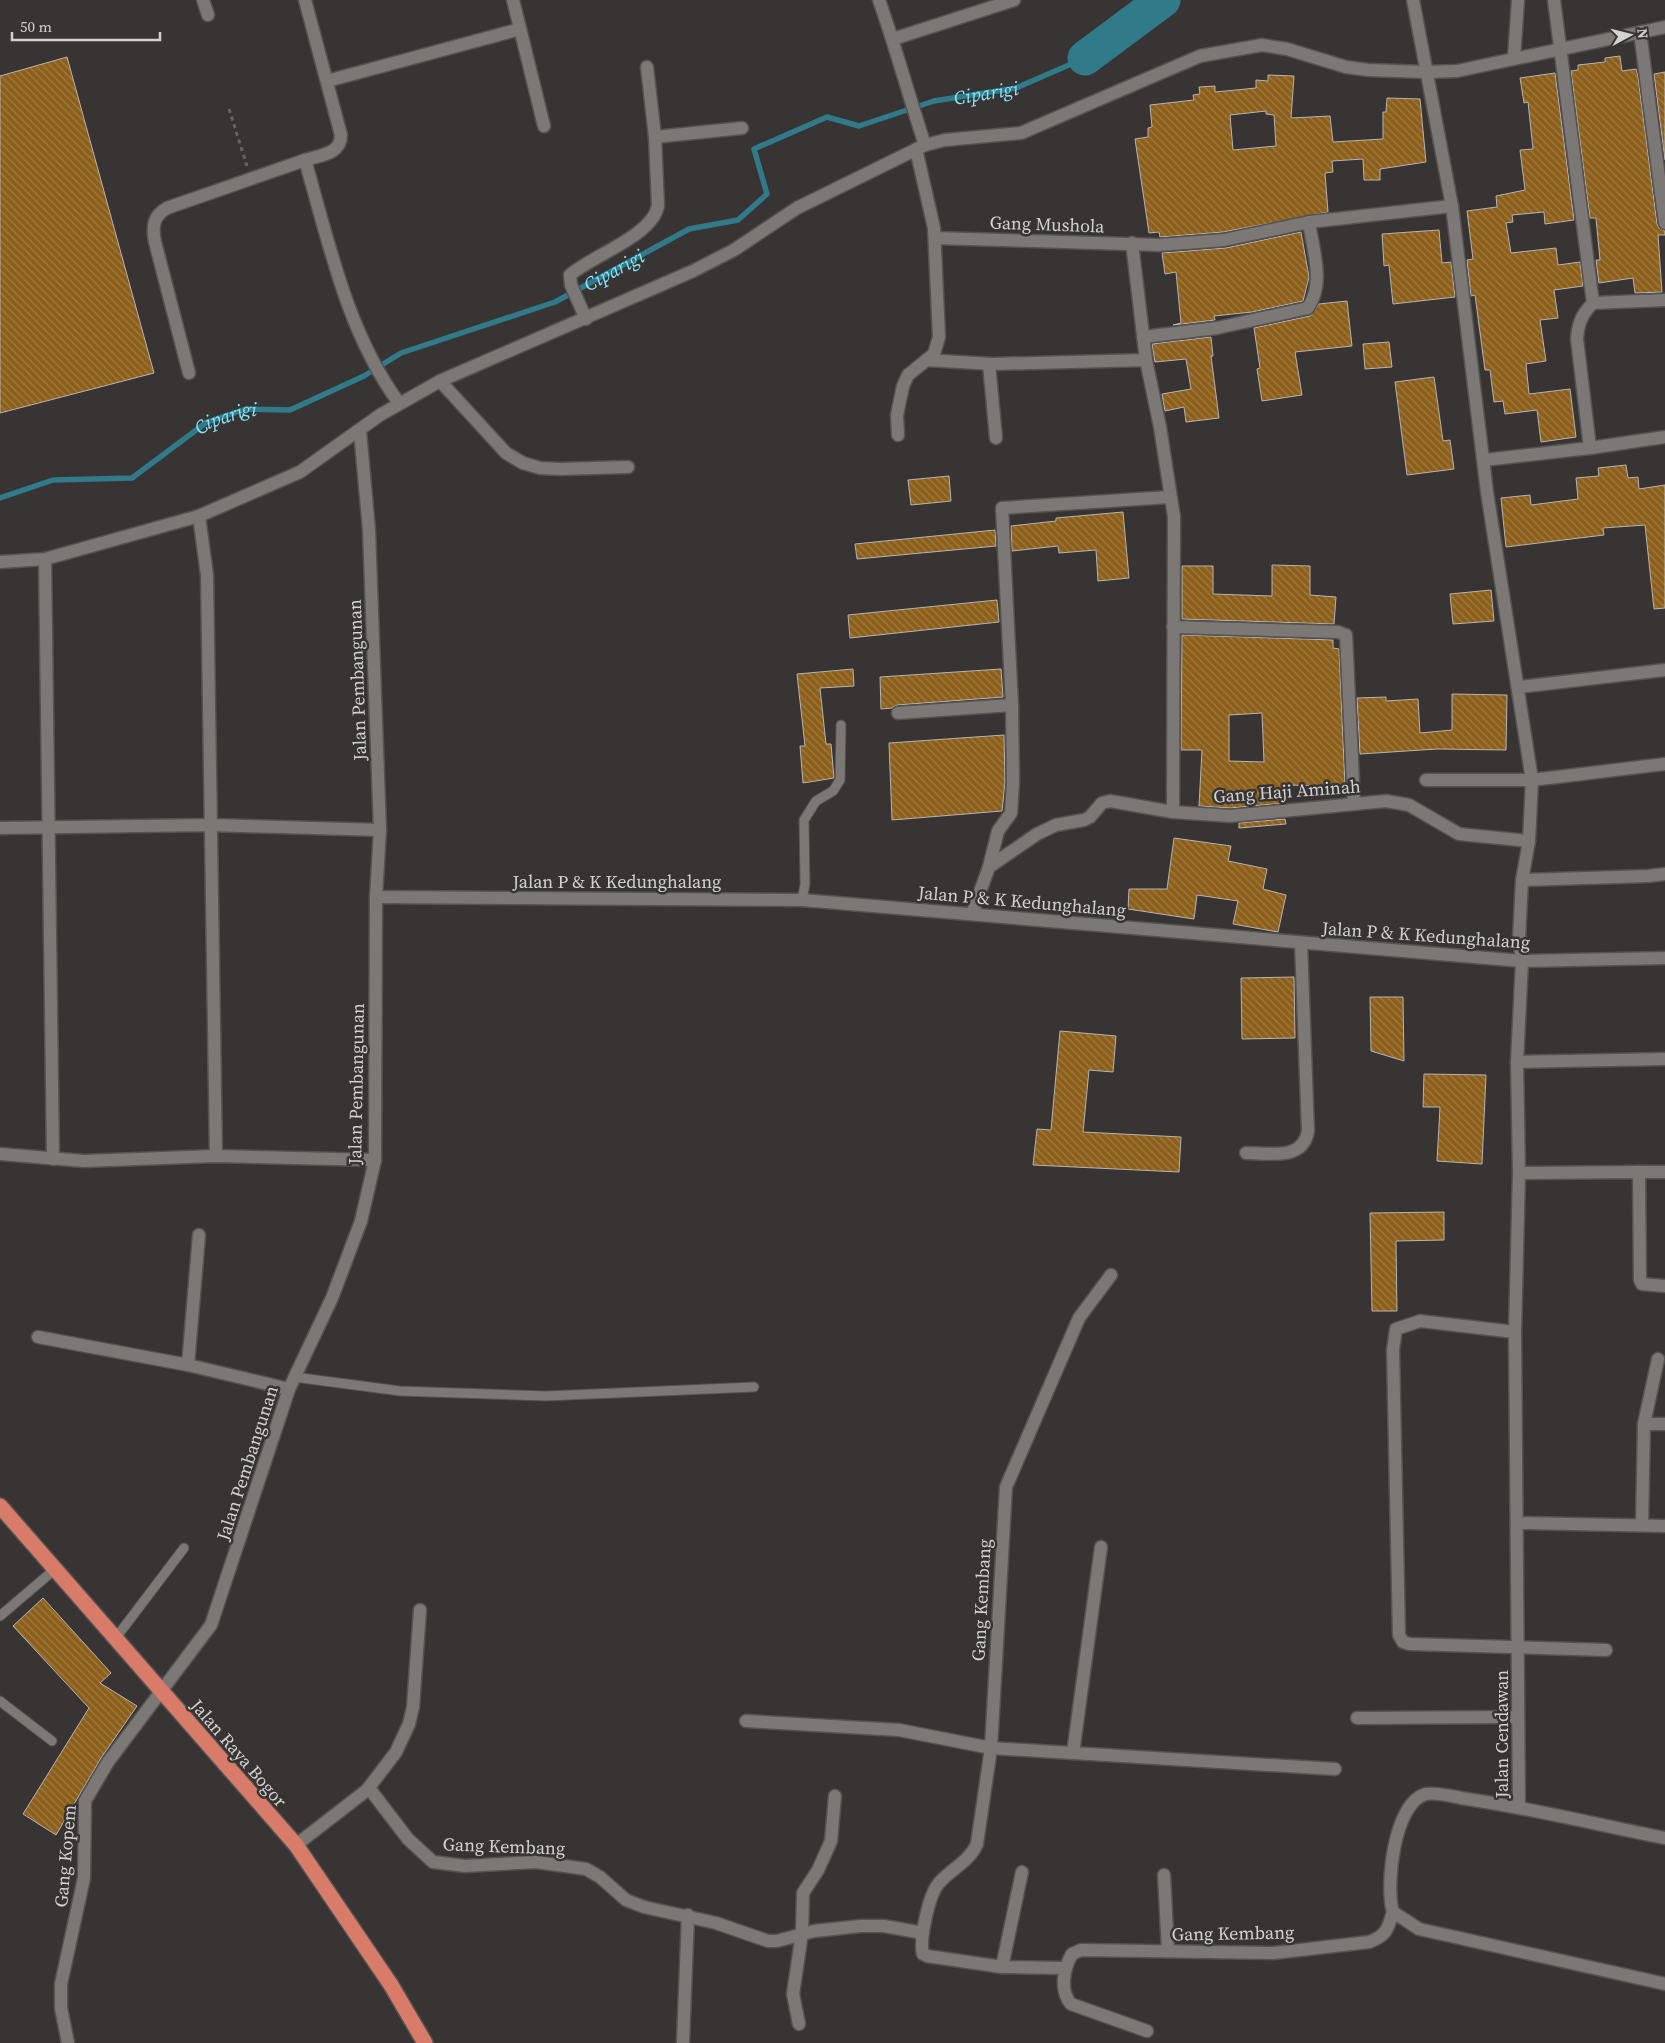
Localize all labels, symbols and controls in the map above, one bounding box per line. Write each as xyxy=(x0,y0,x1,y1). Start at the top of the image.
scale bar xyxy=(12,10,160,42)
north arrow xyxy=(1605,10,1655,60)
text: 50 m xyxy=(20,16,52,37)
text: N xyxy=(1632,27,1653,40)
water label: Ciparigi xyxy=(952,75,1021,111)
street label: Gang Mushola xyxy=(989,210,1106,239)
water label: Ciparigi xyxy=(579,243,649,297)
water label: Ciparigi xyxy=(189,396,257,440)
street label: Jalan Pembangunan xyxy=(342,599,372,762)
street label: Gang Haji Aminah xyxy=(1212,773,1362,809)
street label: Jalan P & K Kedunghalang xyxy=(512,869,721,894)
street label: Jalan P & K Kedunghalang xyxy=(916,879,1127,923)
street label: Jalan P & K Kedunghalang xyxy=(1320,915,1531,955)
street label: Jalan Pembangunan xyxy=(342,1003,370,1166)
street label: Jalan Pembangunan xyxy=(210,1382,284,1545)
street label: Gang Kembang xyxy=(965,1538,997,1662)
street label: Jalan Cendawan xyxy=(1489,1670,1514,1799)
street label: Jalan Raya Bogor xyxy=(184,1693,293,1813)
street label: Gang Kopem xyxy=(48,1804,82,1908)
street label: Gang Kembang xyxy=(442,1831,566,1861)
street label: Gang Kembang xyxy=(1172,1919,1294,1947)

